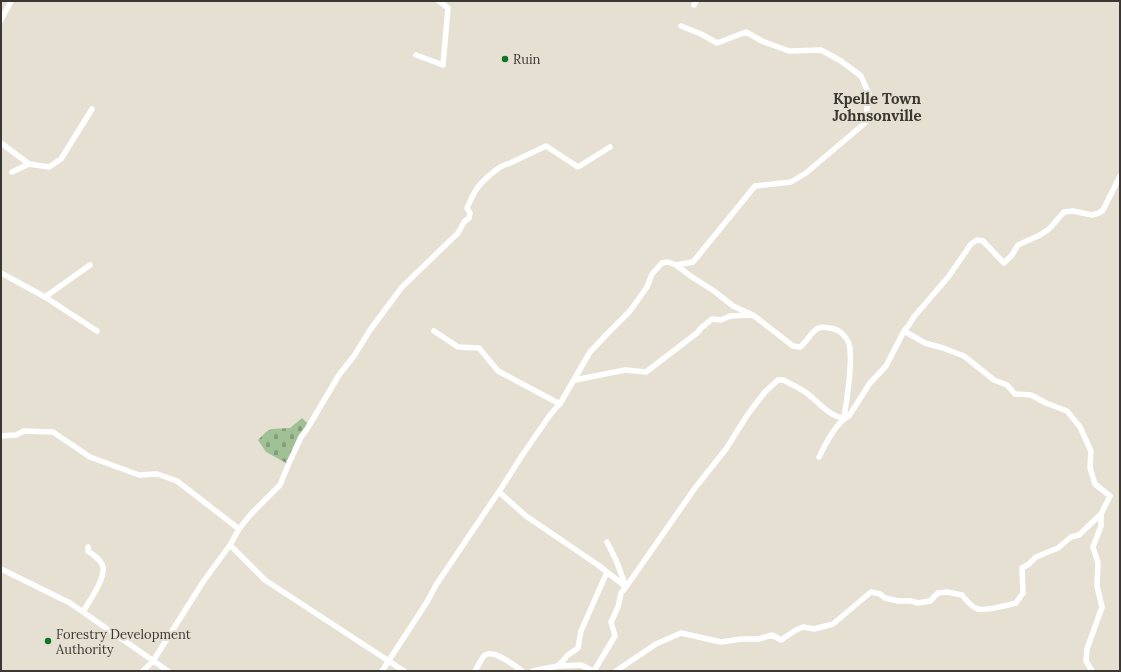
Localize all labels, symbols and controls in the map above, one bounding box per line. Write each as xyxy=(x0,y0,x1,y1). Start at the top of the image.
place label: Ruin xyxy=(513,51,541,68)
marker: Ruin xyxy=(500,54,510,64)
district label: Kpelle Town Johnsonville xyxy=(832,89,922,125)
place label: Forestry Development Authority xyxy=(55,626,191,658)
marker: Forestry Development Authority xyxy=(43,636,53,646)

